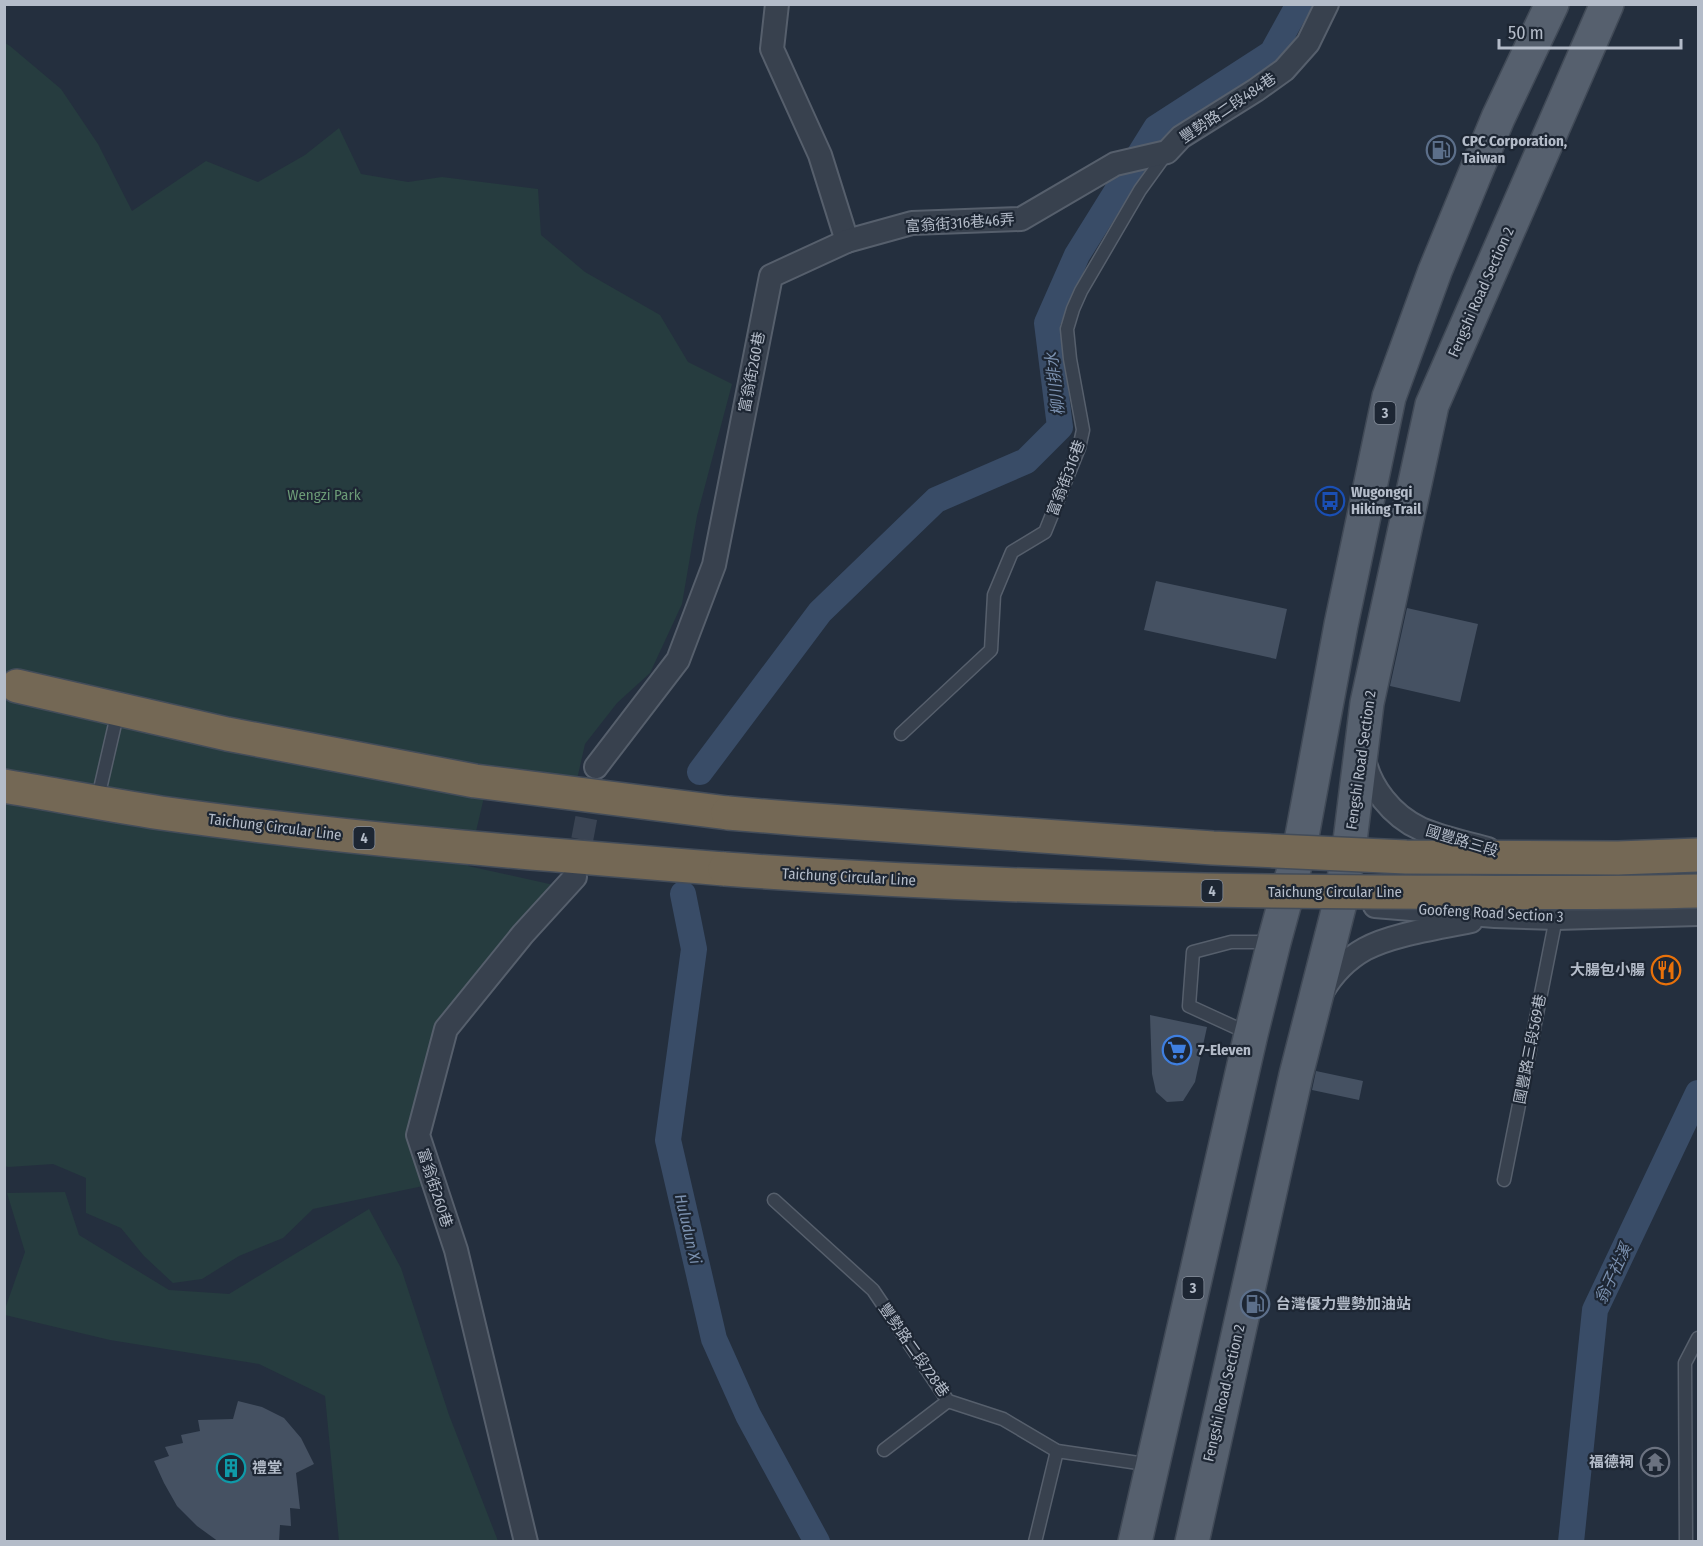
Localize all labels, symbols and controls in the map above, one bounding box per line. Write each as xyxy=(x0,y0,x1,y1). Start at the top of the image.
scale bar xyxy=(1499,12,1680,50)
text: 50 m xyxy=(1508,22,1544,44)
street label: 豐勢路二段484巷 xyxy=(1177,69,1279,147)
place label: CPC Corporation, Taiwan xyxy=(1462,132,1567,167)
fuel station icon: CPC Corporation, Taiwan xyxy=(1425,134,1457,166)
street label: 富翁街316巷46弄 xyxy=(905,210,1015,236)
street label: Fengshi Road Section 2 xyxy=(1444,224,1518,360)
street label: 富翁街260巷 xyxy=(735,330,769,414)
water label: 柳川排水 xyxy=(1042,350,1068,417)
road number: 3 xyxy=(1374,402,1396,424)
street label: 富翁街316巷 xyxy=(1043,438,1089,518)
place label: Wugongqi Hiking Trail xyxy=(1351,483,1422,518)
bus stop icon: Wugongqi Hiking Trail xyxy=(1314,485,1346,517)
park label: Wengzi Park xyxy=(287,486,361,504)
street label: Fengshi Road Section 2 xyxy=(1342,689,1380,831)
street label: Taichung Circular Line xyxy=(207,810,343,844)
street label: 國豐路三段 xyxy=(1423,821,1501,861)
road number: 4 xyxy=(354,827,374,849)
street label: Taichung Circular Line xyxy=(782,865,916,889)
road number: 4 xyxy=(1202,880,1222,902)
street label: Taichung Circular Line xyxy=(1268,883,1402,901)
street label: Goofeng Road Section 3 xyxy=(1418,900,1564,926)
restaurant icon: 大腸包小腸 xyxy=(1650,954,1682,986)
place label: 大腸包小腸 xyxy=(1570,961,1645,979)
street label: 國豐路三段569巷 xyxy=(1511,993,1549,1105)
supermarket icon: 7-Eleven xyxy=(1161,1034,1193,1066)
place label: 7-Eleven xyxy=(1198,1041,1251,1059)
street label: 富翁街260巷 xyxy=(414,1146,456,1230)
water label: Huludun Xi xyxy=(671,1192,705,1266)
water label: 翁子社溪 xyxy=(1591,1239,1636,1307)
road number: 3 xyxy=(1182,1277,1204,1299)
fuel station icon: 台灣優力豐勢加油站 xyxy=(1239,1288,1271,1320)
place label: 台灣優力豐勢加油站 xyxy=(1276,1295,1411,1313)
street label: 豐勢路二段728巷 xyxy=(875,1300,953,1400)
street label: Fengshi Road Section 2 xyxy=(1199,1322,1249,1463)
temple icon: 福德祠 xyxy=(1639,1446,1671,1478)
building icon: 禮堂 xyxy=(215,1452,247,1484)
place label: 福德祠 xyxy=(1589,1453,1634,1471)
place label: 禮堂 xyxy=(252,1459,282,1477)

